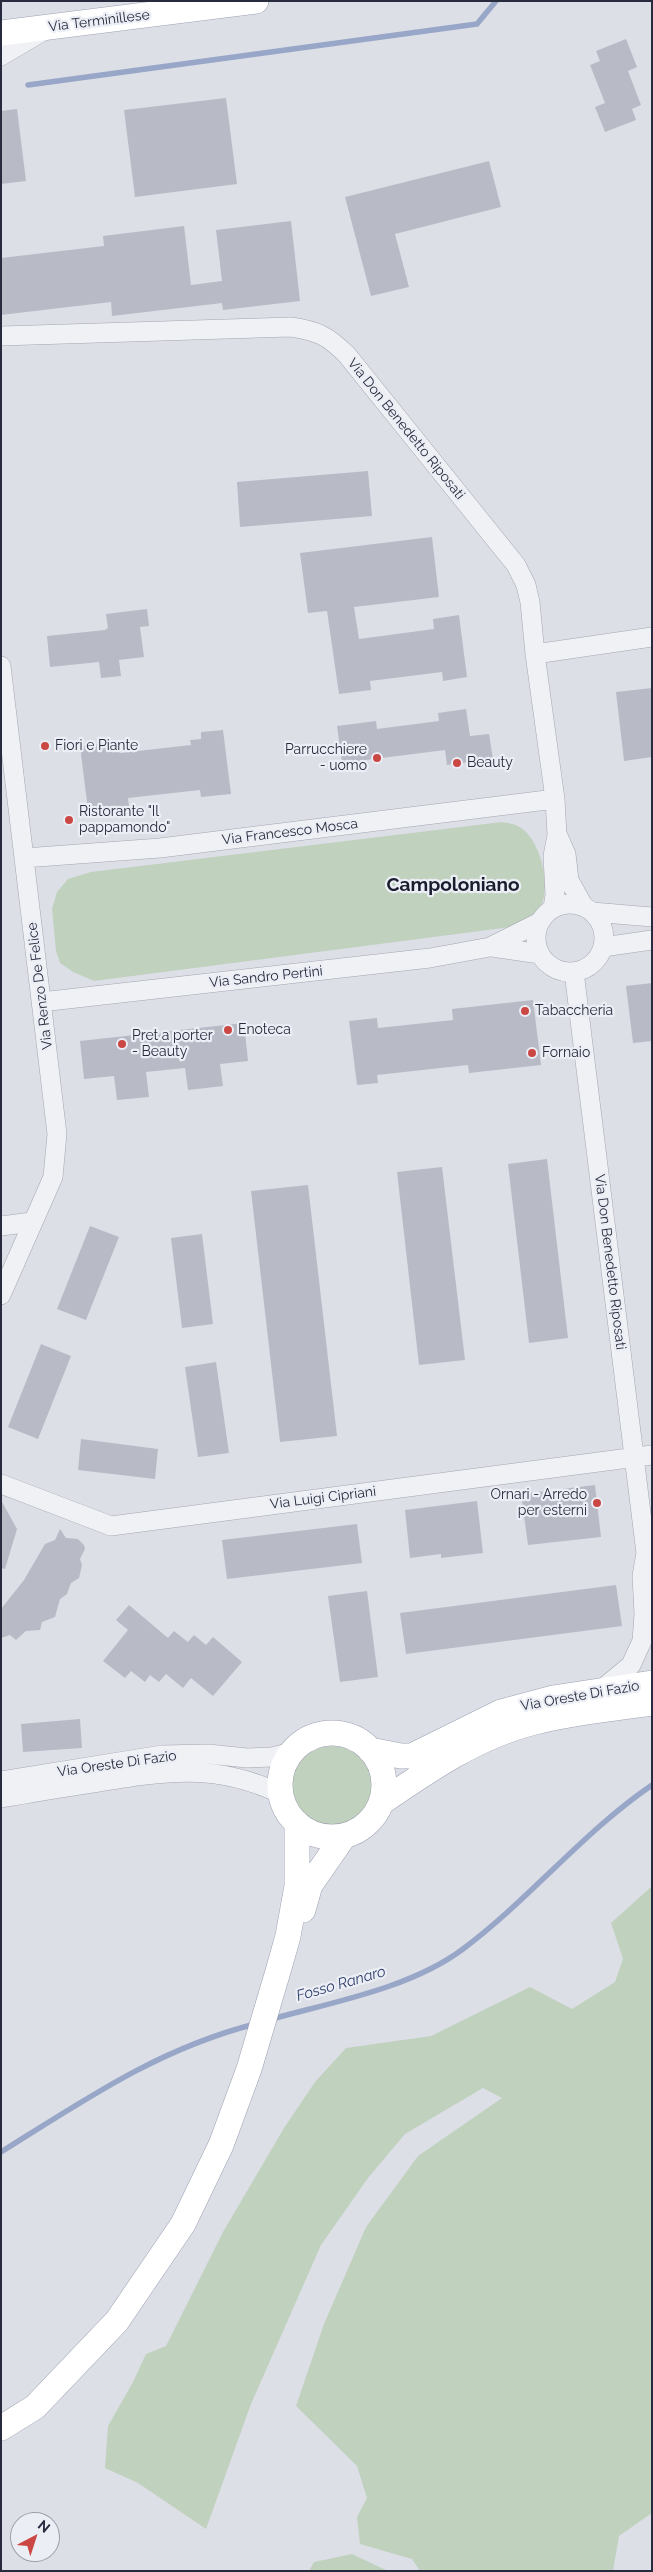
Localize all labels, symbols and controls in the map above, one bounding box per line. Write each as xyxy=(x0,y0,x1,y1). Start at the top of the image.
street label: Via Terminillese xyxy=(47,6,151,36)
street label: Via Don Benedetto Riposati xyxy=(344,355,468,503)
place label: Fiori e Piante xyxy=(55,738,138,754)
marker: Fiori e Piante xyxy=(39,740,51,752)
place label: Parrucchiere - uomo xyxy=(285,742,367,774)
marker: Parrucchiere - uomo xyxy=(371,752,383,764)
place label: Beauty xyxy=(467,755,513,771)
marker: Beauty xyxy=(451,757,463,769)
place label: Ristorante "Il pappamondo" xyxy=(79,804,170,836)
marker: Ristorante "Il pappamondo" xyxy=(63,814,75,826)
street label: Via Francesco Mosca xyxy=(221,815,359,849)
district label: Campoloniano xyxy=(387,874,519,896)
street label: Via Renzo De Felice xyxy=(24,921,56,1051)
street label: Via Sandro Pertini xyxy=(208,963,324,991)
place label: Tabaccheria xyxy=(535,1003,613,1019)
marker: Tabaccheria xyxy=(519,1005,531,1017)
place label: Enoteca xyxy=(238,1022,291,1038)
marker: Enoteca xyxy=(222,1024,234,1036)
place label: Pret a porter - Beauty xyxy=(132,1028,213,1060)
marker: Pret a porter - Beauty xyxy=(116,1038,128,1050)
place label: Fornaio xyxy=(542,1045,590,1061)
marker: Fornaio xyxy=(526,1047,538,1059)
street label: Via Don Benedetto Riposati xyxy=(591,1173,629,1351)
street label: Via Luigi Cipriani xyxy=(269,1483,377,1513)
place label: Ornari - Arredo per esterni xyxy=(490,1487,587,1520)
marker: Ornari - Arredo per esterni xyxy=(591,1497,603,1509)
street label: Via Oreste Di Fazio xyxy=(519,1677,641,1715)
street label: Via Oreste Di Fazio xyxy=(56,1747,178,1781)
water label: Fosso Ranaro xyxy=(294,1963,388,2005)
north arrow xyxy=(10,2512,60,2562)
text: N xyxy=(35,2517,53,2536)

